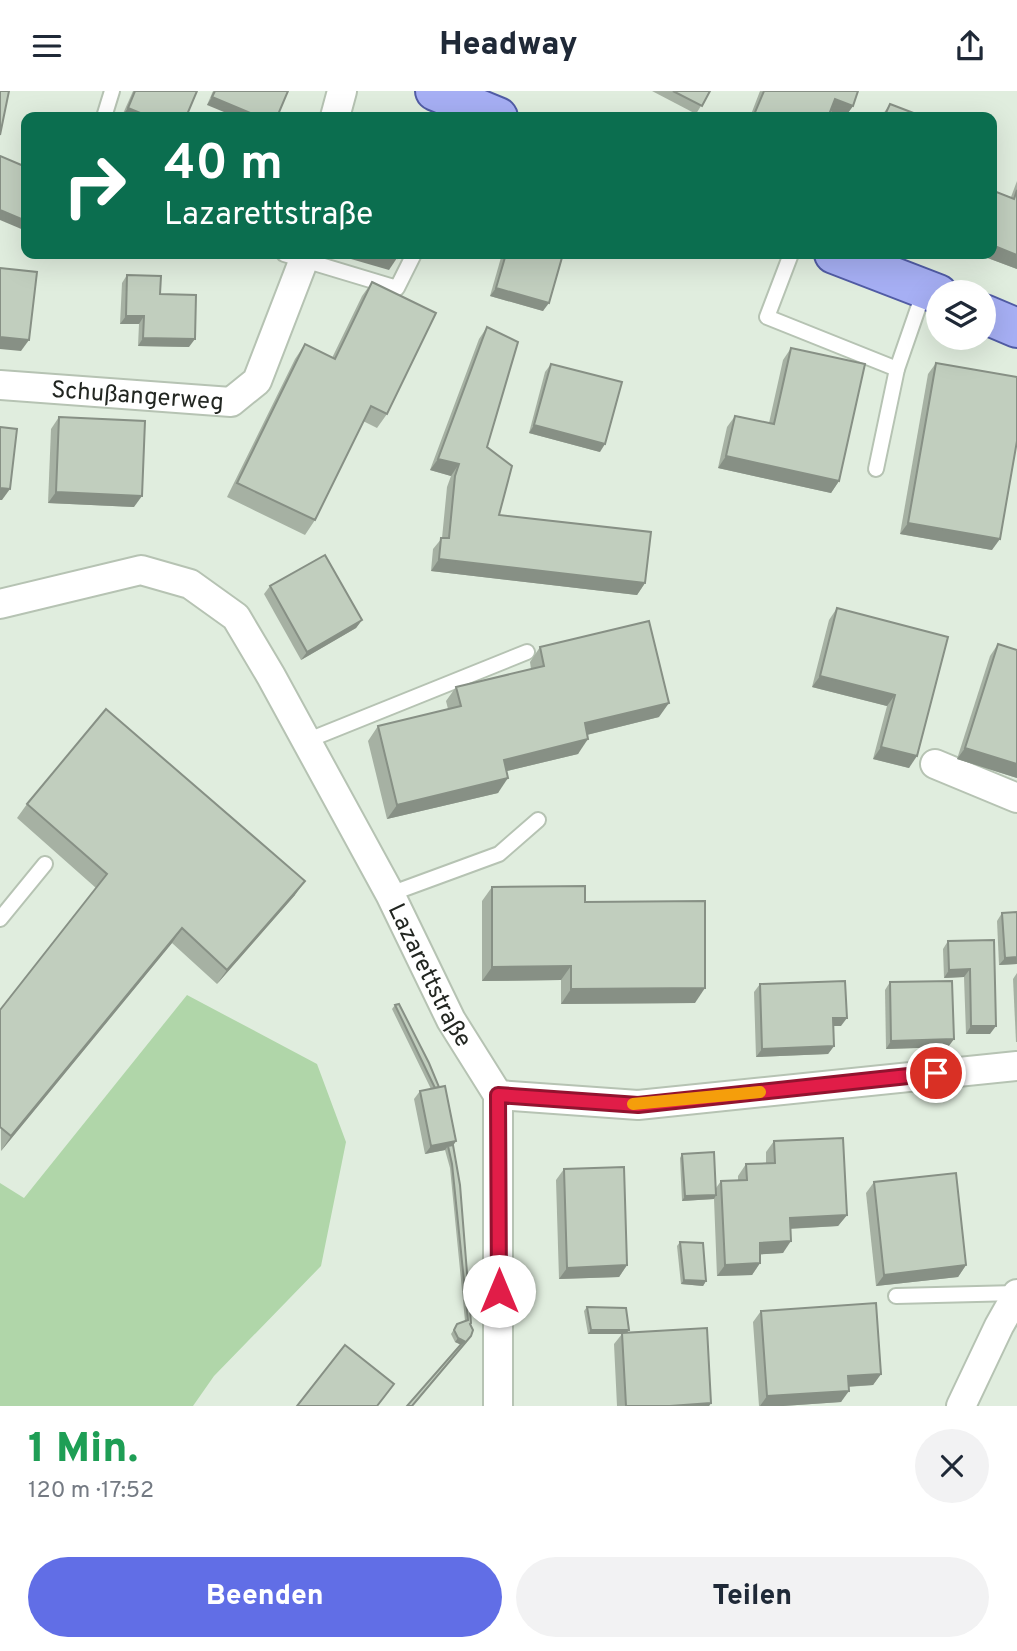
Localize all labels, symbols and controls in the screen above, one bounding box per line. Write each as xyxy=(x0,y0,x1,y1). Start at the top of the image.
text: Headway xyxy=(439,26,578,66)
icon: menu xyxy=(28,27,66,65)
icon: share xyxy=(951,27,989,65)
text: 40 m xyxy=(164,135,283,197)
icon: right xyxy=(49,140,140,231)
text: Lazarettstraße xyxy=(164,196,373,236)
map controls xyxy=(926,280,996,350)
button: layers xyxy=(926,280,996,350)
street label: Schußangerweg xyxy=(50,376,225,418)
street label: Lazarettstraße xyxy=(380,899,477,1054)
pin xyxy=(906,1043,966,1103)
icon: arrive xyxy=(917,1054,955,1092)
position arrow xyxy=(462,1254,536,1328)
text: 1 Min. xyxy=(28,1424,138,1477)
button: close xyxy=(915,1429,989,1503)
text: 120 m · 17:52 xyxy=(28,1477,154,1506)
button: Beenden xyxy=(28,1557,502,1637)
button: Teilen xyxy=(516,1557,989,1637)

